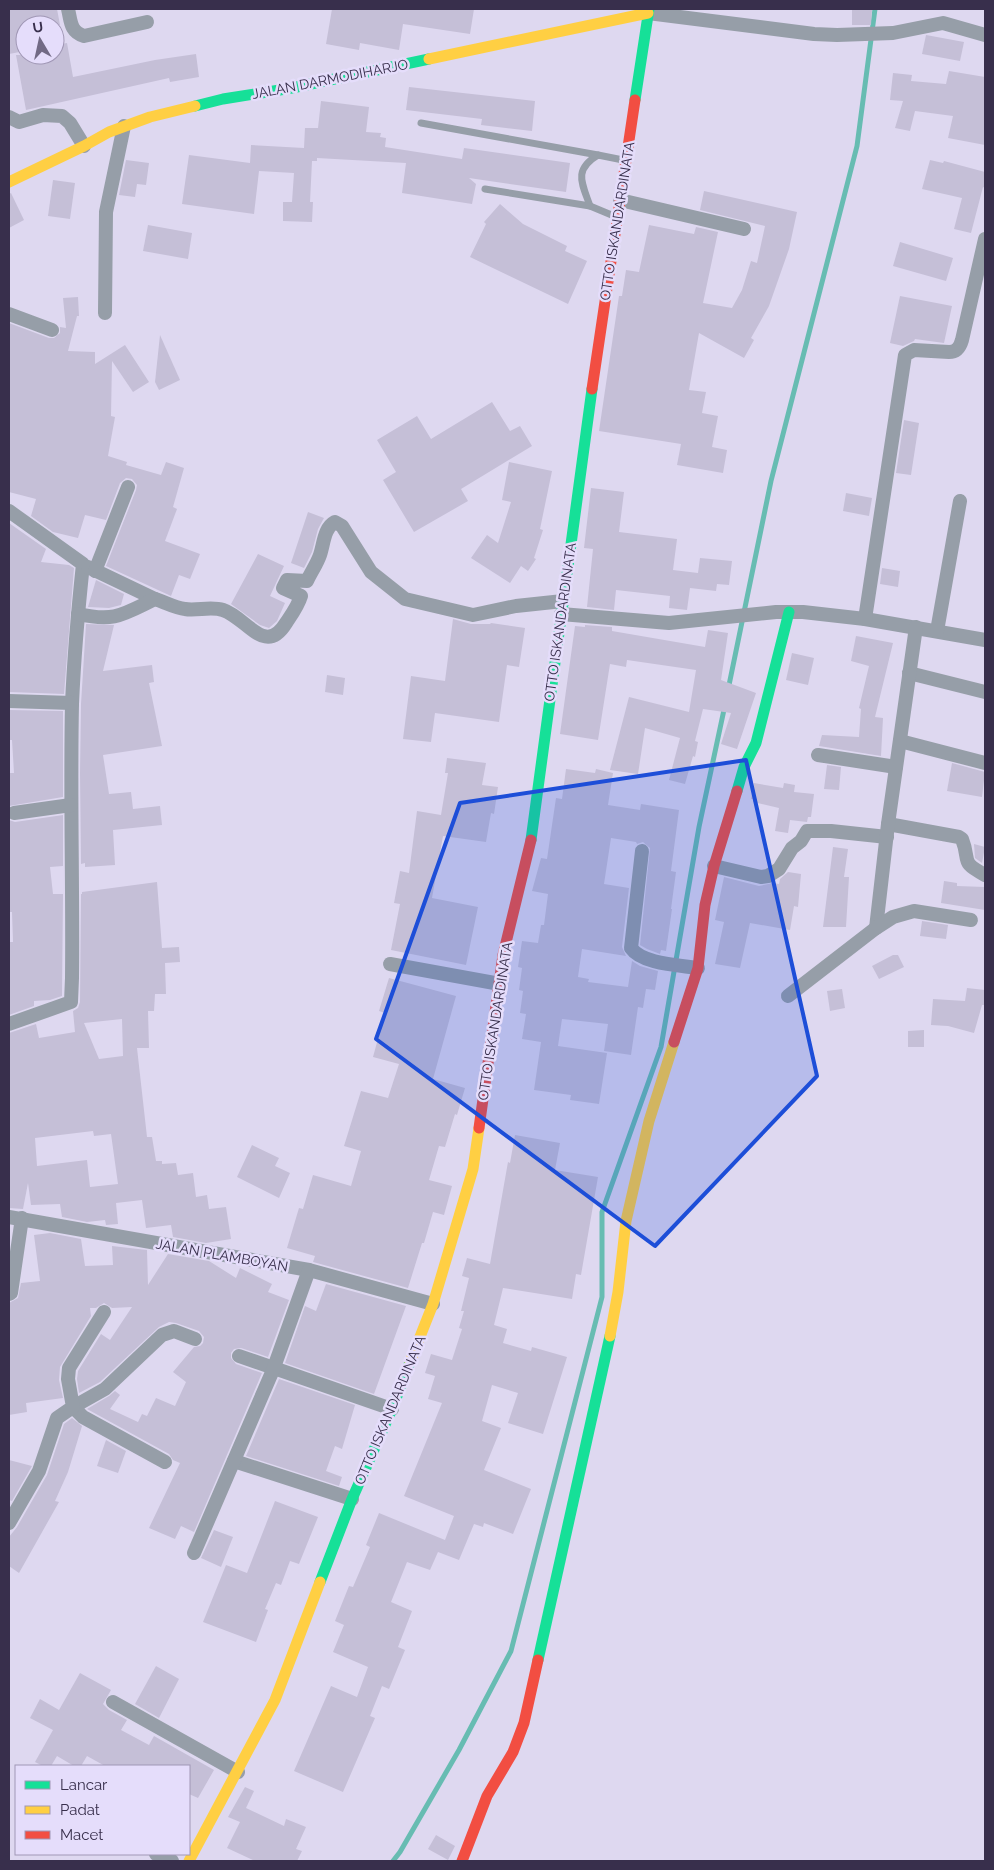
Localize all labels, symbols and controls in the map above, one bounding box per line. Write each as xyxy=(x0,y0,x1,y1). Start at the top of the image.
north arrow xyxy=(15,15,65,65)
text: U xyxy=(32,18,44,36)
street label: JALAN DARMODIHARJO xyxy=(251,56,409,102)
street label: OTTO ISKANDARDINATA xyxy=(597,140,638,301)
street label: OTTO ISKANDARDINATA xyxy=(541,541,579,703)
street label: OTTO ISKANDARDINATA xyxy=(475,940,516,1101)
street label: JALAN PLAMBOYAN xyxy=(155,1235,289,1275)
street label: OTTO ISKANDARDINATA xyxy=(351,1333,429,1487)
legend xyxy=(15,1765,190,1855)
text: Lancar xyxy=(60,1776,108,1794)
text: Padat xyxy=(60,1801,100,1819)
text: Macet xyxy=(60,1826,103,1844)

